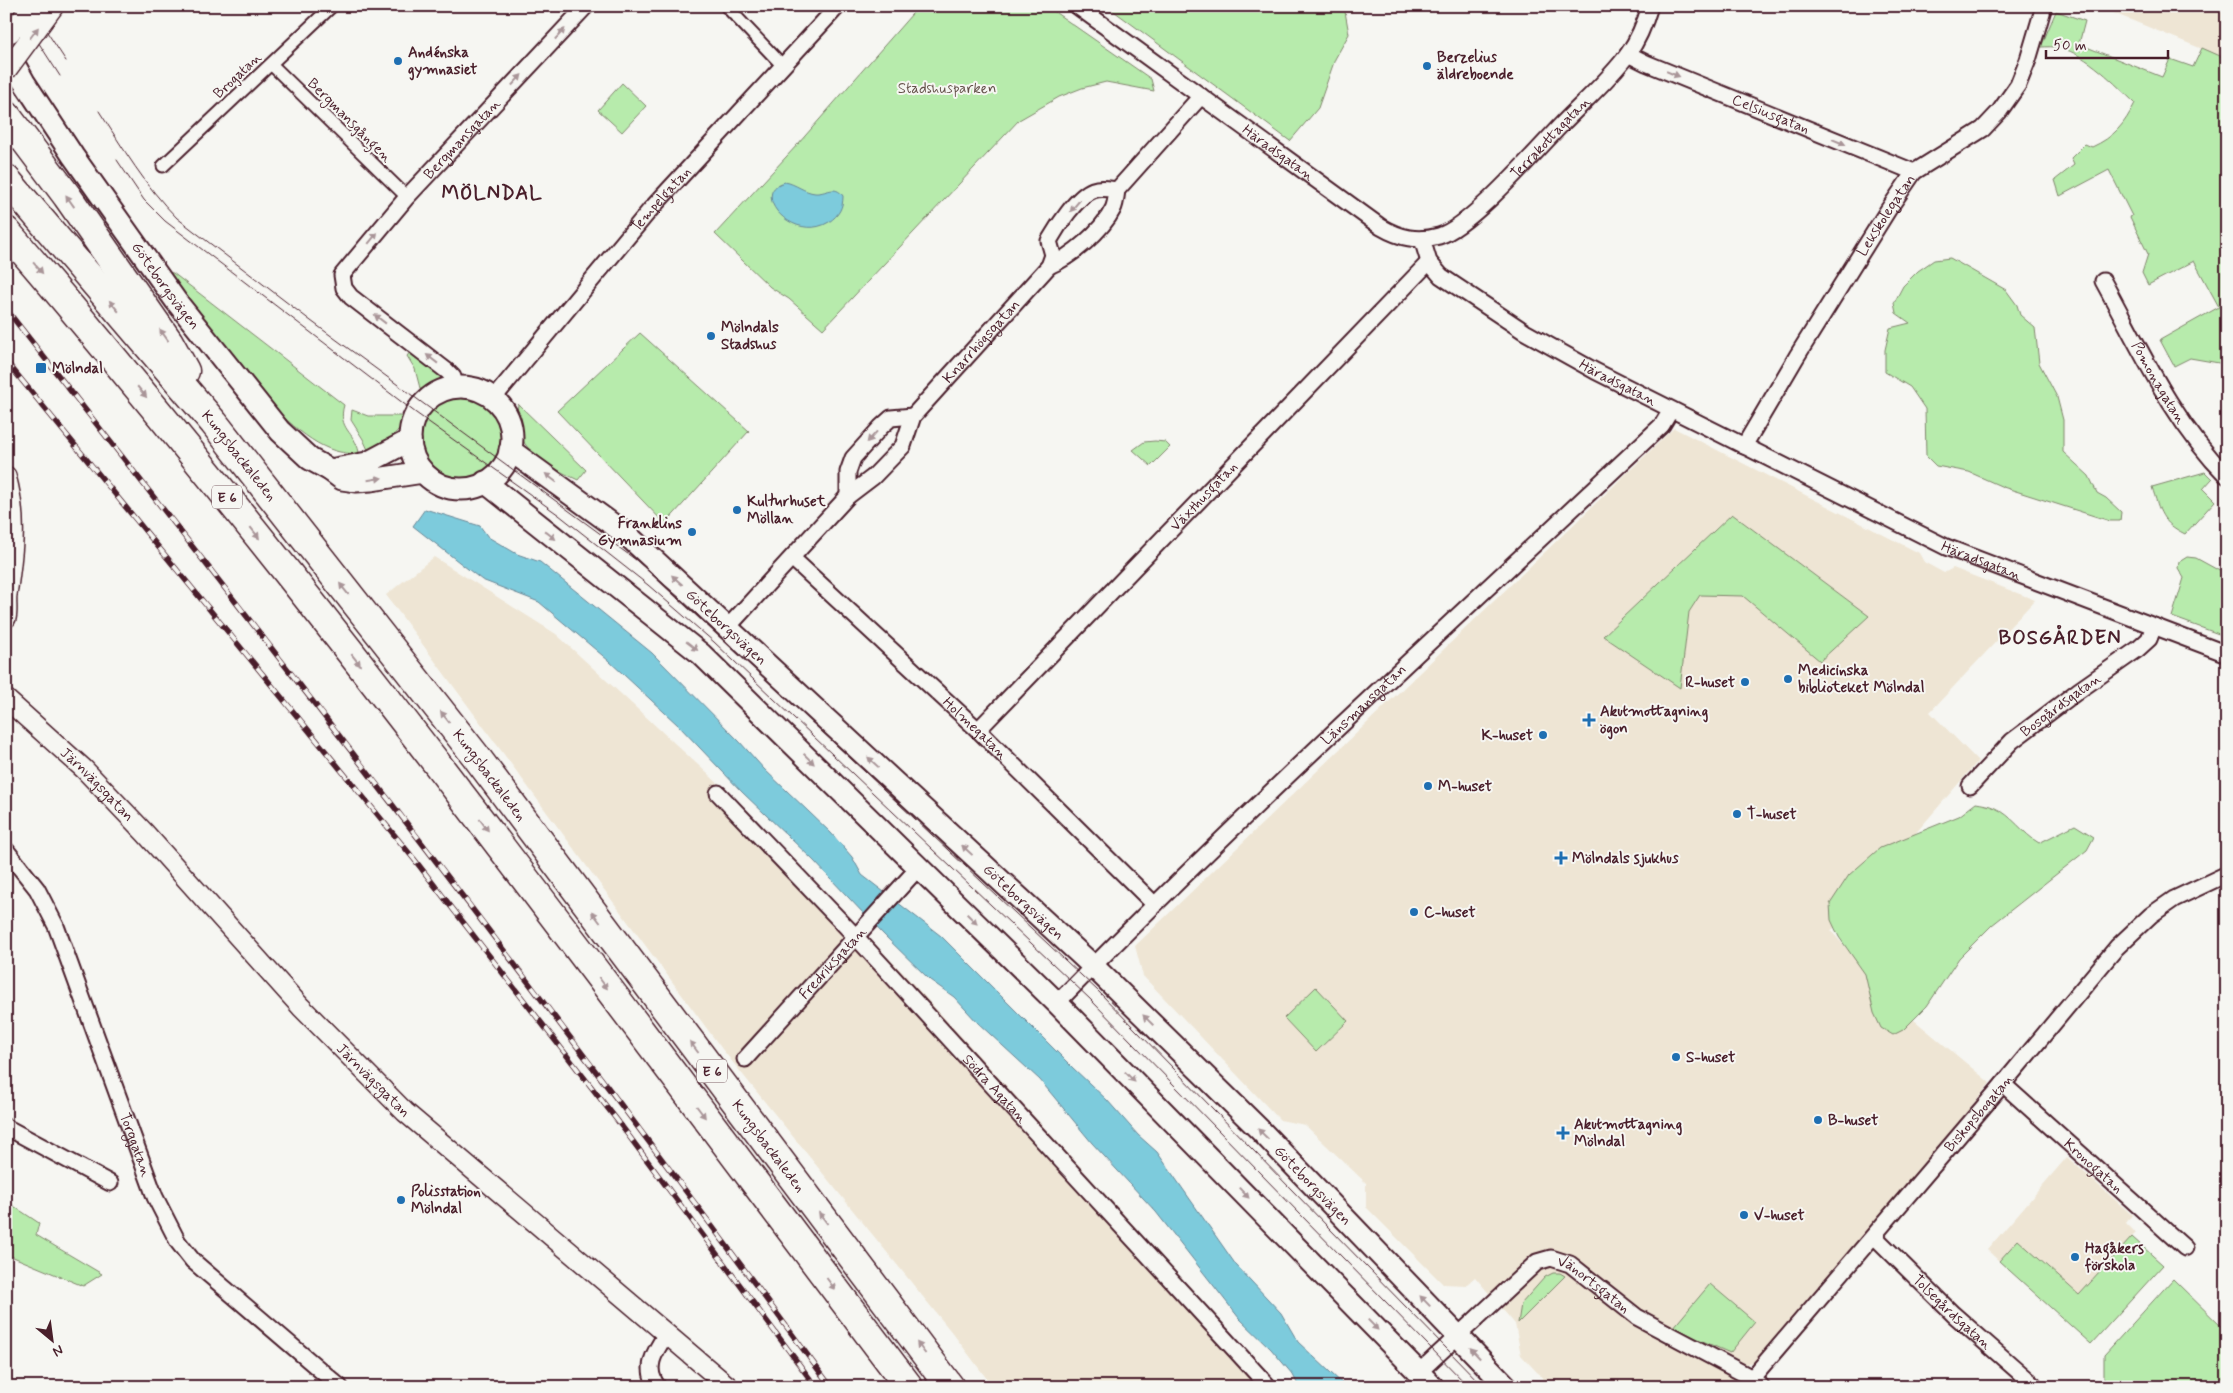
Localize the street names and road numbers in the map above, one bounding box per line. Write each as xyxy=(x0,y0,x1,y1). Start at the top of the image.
street label: Brogatan xyxy=(209,48,266,103)
street label: Bergmansgången xyxy=(302,74,396,168)
street label: Celsiusgatan xyxy=(1729,90,1812,139)
street label: Terrakottagatan xyxy=(1507,92,1595,184)
street label: Bergmansgatan xyxy=(420,94,505,184)
street label: Häradsgatan xyxy=(1238,120,1318,186)
street label: Tempelgatan xyxy=(627,163,696,237)
street label: Lekskolegatan xyxy=(1853,171,1921,260)
street label: Göteborgsvägen xyxy=(126,239,204,334)
street label: Knarrhögsgatan xyxy=(938,295,1025,388)
street label: Pomonagatan xyxy=(2126,338,2190,428)
street label: Häradsgatan xyxy=(1575,355,1660,411)
street label: Kungsbackaleden xyxy=(196,406,281,506)
street label: Växthusgatan xyxy=(1166,458,1242,536)
road number: E 6 xyxy=(212,486,242,508)
street label: Häradsgatan xyxy=(1938,537,2024,586)
street label: Göteborgsvägen xyxy=(681,585,771,670)
street label: Länsmansgatan xyxy=(1317,660,1411,750)
street label: Bosgårdsgatan xyxy=(2017,669,2105,742)
street label: Holmegatan xyxy=(938,693,1011,765)
street label: Kungsbackaleden xyxy=(448,726,531,826)
street label: Järnvägsgatan xyxy=(56,743,138,826)
street label: Göteborgsvägen xyxy=(978,860,1068,945)
street label: Fredriksgatan xyxy=(795,922,871,1004)
street label: Järnvägsgatan xyxy=(332,1039,414,1123)
street label: Södra Ågatan xyxy=(957,1050,1031,1128)
road number: E 6 xyxy=(697,1060,727,1082)
street label: Biskopsbogatan xyxy=(1940,1070,2019,1157)
street label: Kungsbackaleden xyxy=(727,1096,809,1197)
street label: Torggatan xyxy=(114,1110,156,1180)
street label: Kronogatan xyxy=(2059,1134,2127,1198)
street label: Göteborgsvägen xyxy=(1269,1142,1356,1230)
street label: Vänortsgatan xyxy=(1555,1252,1634,1319)
street label: Tolsegårdsgatan xyxy=(1908,1270,1996,1355)

